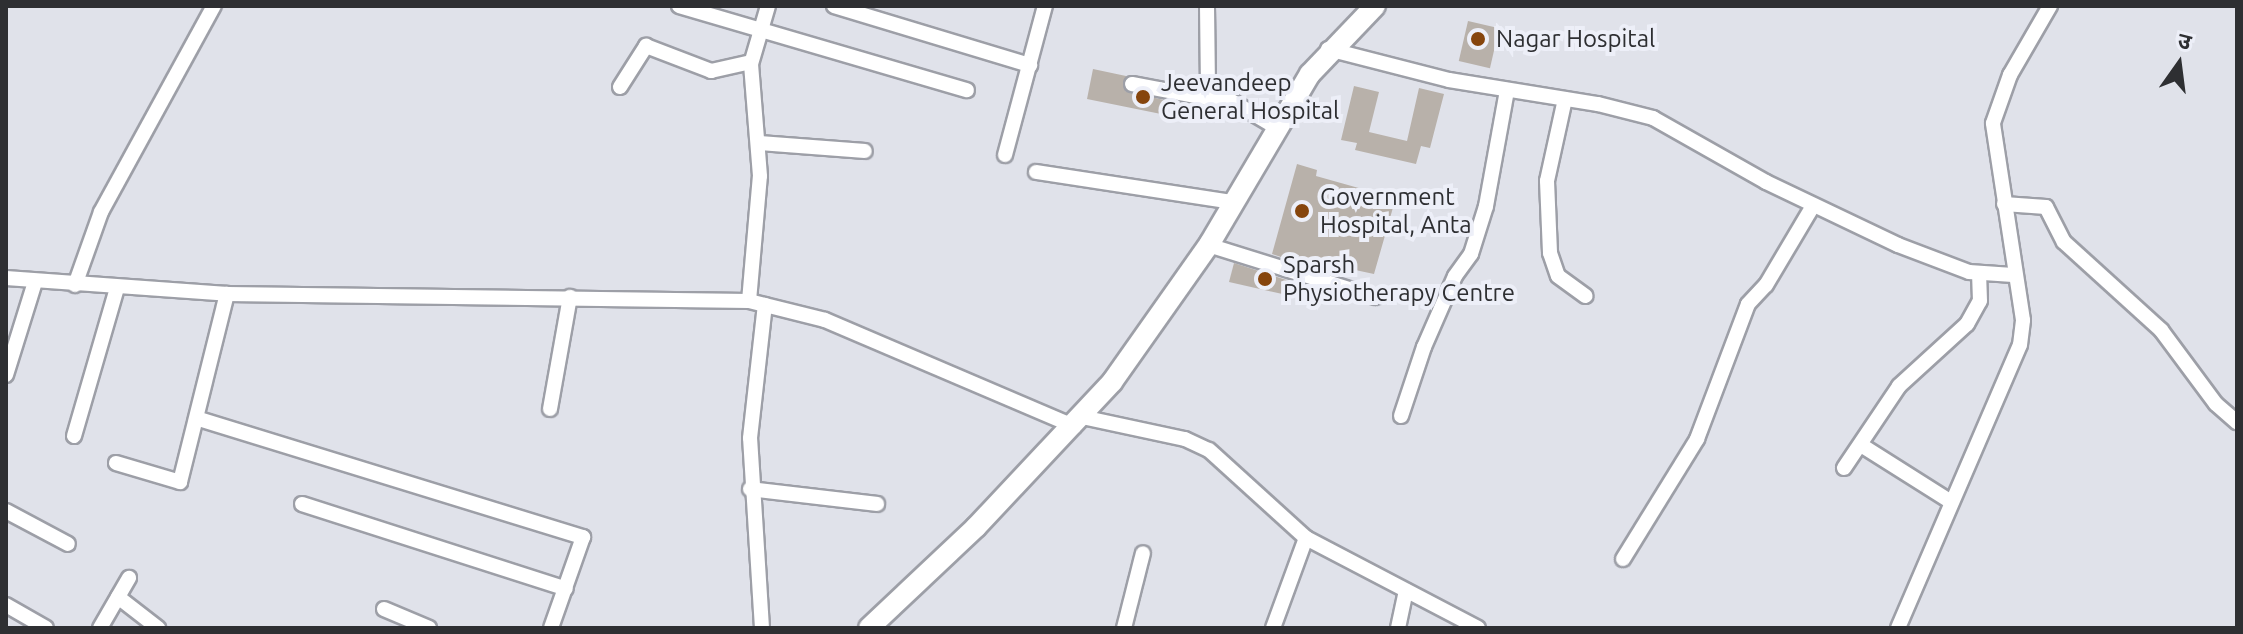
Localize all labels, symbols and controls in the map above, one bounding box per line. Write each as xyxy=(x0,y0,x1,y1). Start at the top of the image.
north arrow xyxy=(2139,24,2219,104)
place label: Nagar Hospital xyxy=(1496,25,1655,53)
text: उ xyxy=(2176,27,2194,54)
marker: Nagar Hospital xyxy=(1467,28,1489,50)
place label: Jeevandeep General Hospital xyxy=(1161,69,1339,125)
marker: Jeevandeep General Hospital xyxy=(1132,86,1154,108)
place label: Government Hospital, Anta xyxy=(1320,183,1472,239)
marker: Government Hospital, Anta xyxy=(1291,200,1313,222)
place label: Sparsh Physiotherapy Centre xyxy=(1283,251,1515,307)
marker: Sparsh Physiotherapy Centre xyxy=(1254,268,1276,290)

